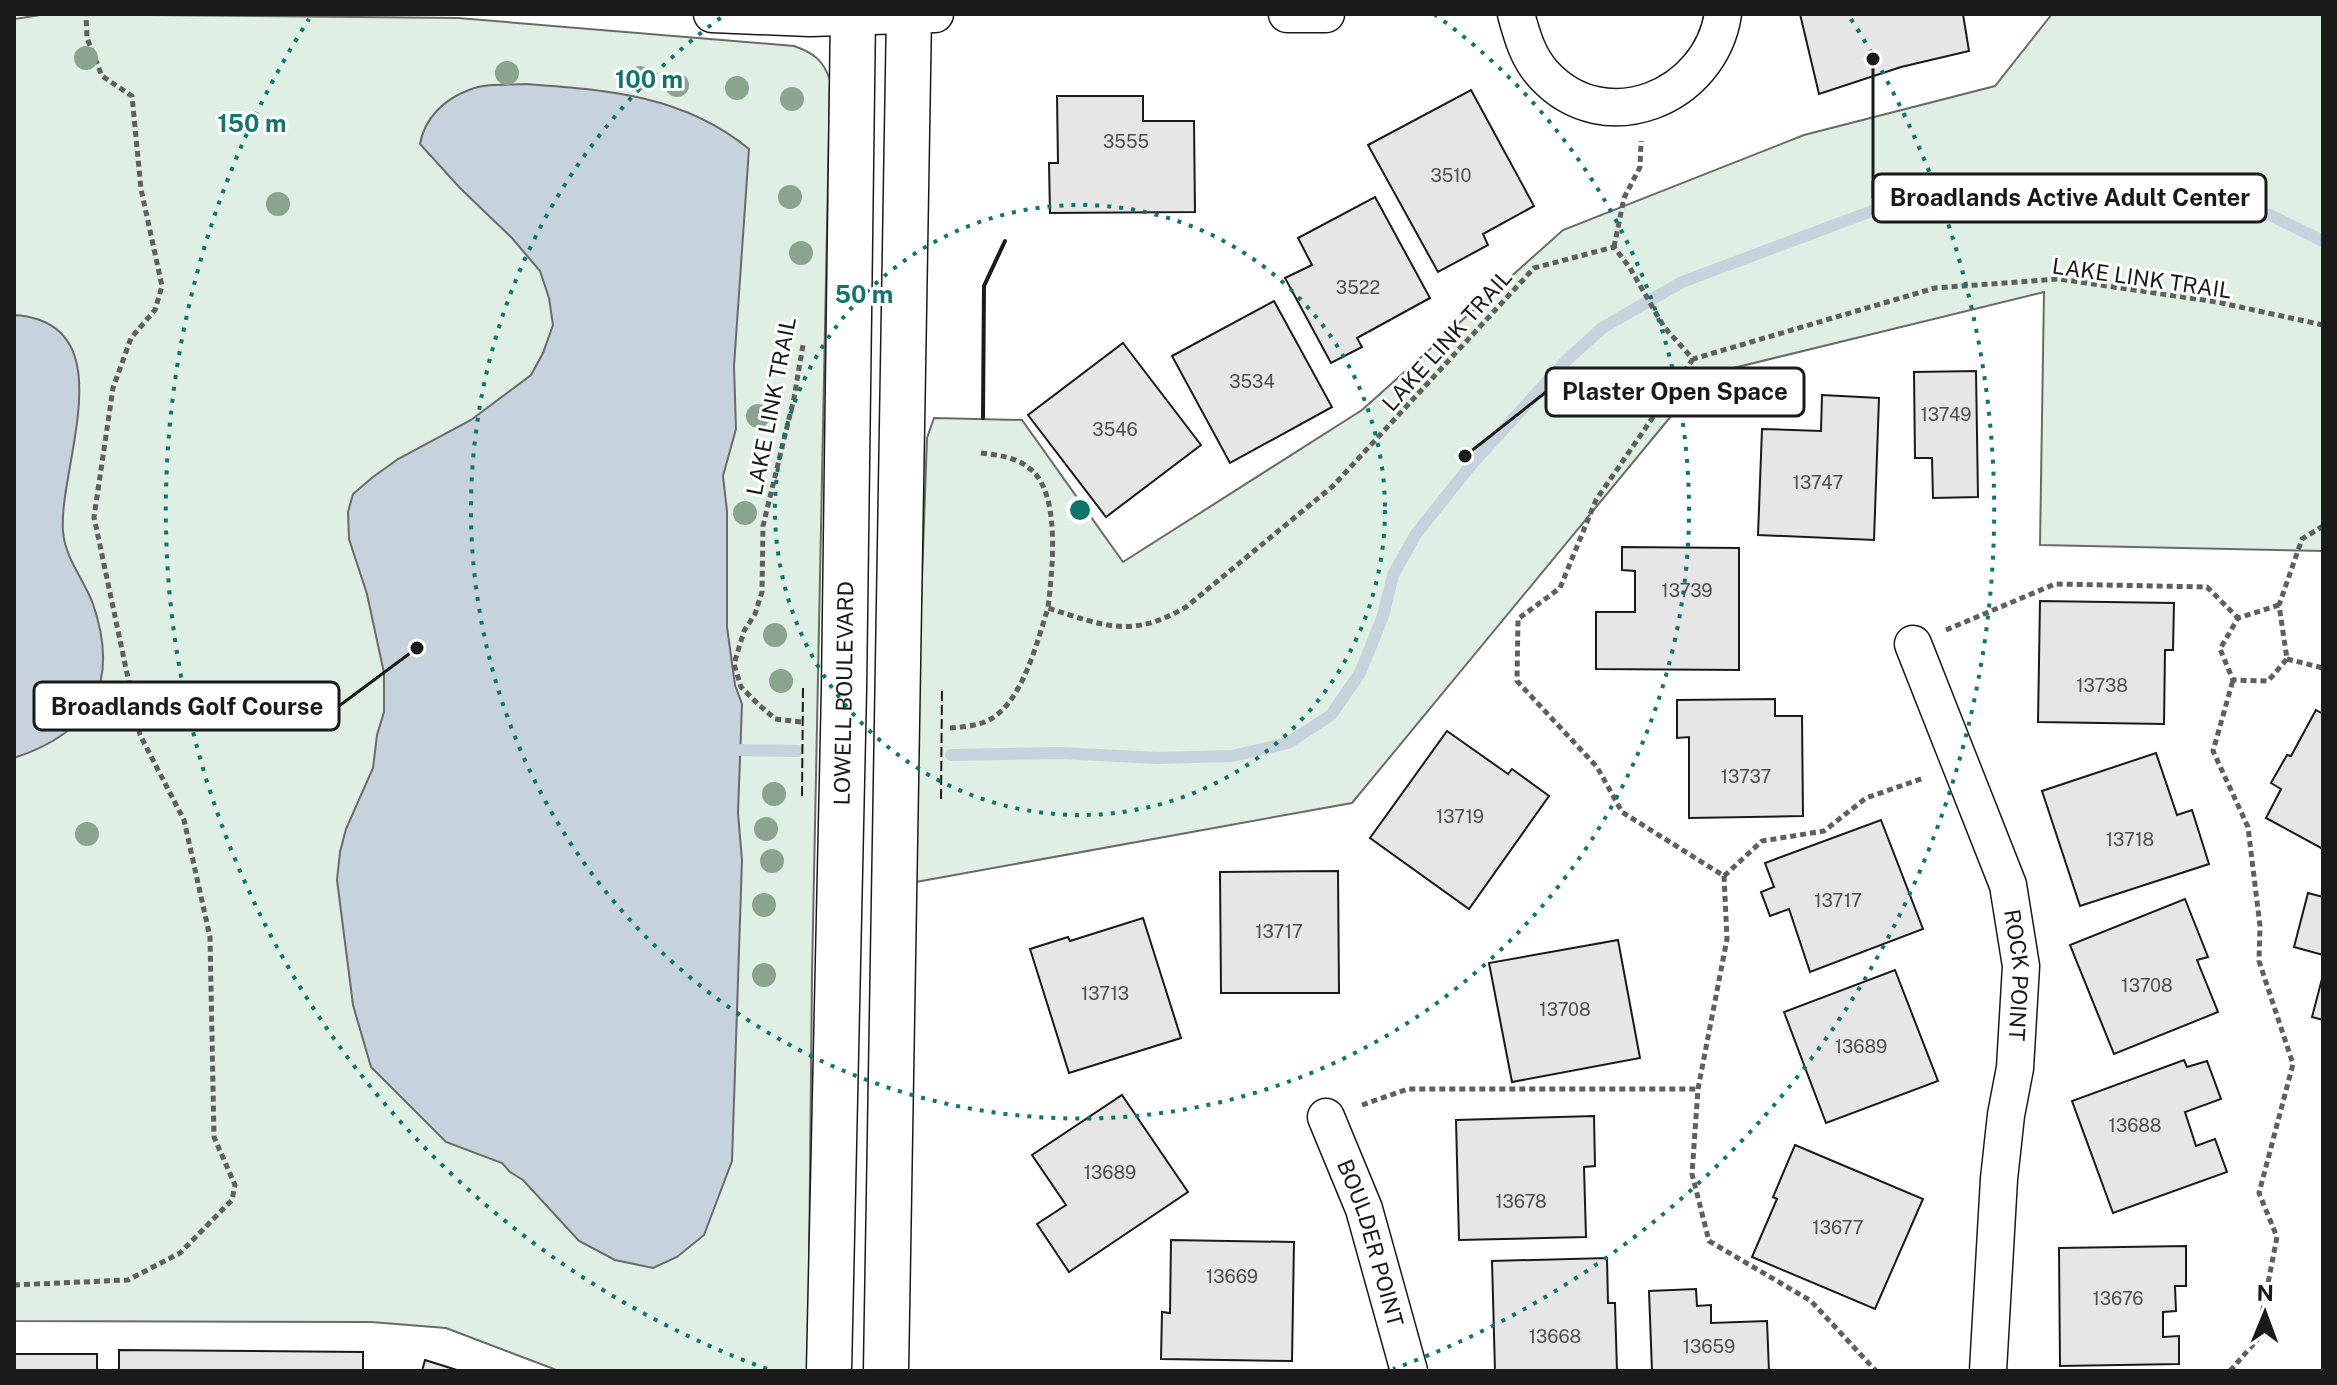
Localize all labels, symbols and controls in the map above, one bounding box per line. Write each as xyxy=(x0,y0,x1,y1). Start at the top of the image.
text: 100 m xyxy=(615,65,683,93)
text: 150 m xyxy=(218,109,286,137)
house number: 3555 xyxy=(1103,131,1149,152)
house number: 3510 xyxy=(1430,165,1472,186)
callout: Broadlands Active Adult Center xyxy=(1873,174,2266,222)
text: Broadlands Active Adult Center xyxy=(1890,183,2250,211)
street label: LAKE LINK TRAIL xyxy=(2051,253,2233,303)
street label: LAKE LINK TRAIL xyxy=(1377,264,1517,416)
house number: 3522 xyxy=(1336,277,1380,298)
text: 50 m xyxy=(835,280,893,308)
street label: LAKE LINK TRAIL xyxy=(741,315,801,497)
callout: Plaster Open Space xyxy=(1546,368,1804,416)
house number: 3534 xyxy=(1229,371,1275,392)
text: Plaster Open Space xyxy=(1562,377,1788,405)
house number: 13749 xyxy=(1920,404,1972,425)
house number: 3546 xyxy=(1092,419,1138,440)
house number: 13747 xyxy=(1793,472,1843,493)
centre of rings xyxy=(1066,496,1094,524)
house number: 13739 xyxy=(1661,580,1713,601)
street label: LOWELL BOULEVARD xyxy=(828,581,858,805)
house number: 13738 xyxy=(2076,675,2128,696)
callout: Broadlands Golf Course xyxy=(34,682,339,730)
text: Broadlands Golf Course xyxy=(51,692,323,720)
house number: 13737 xyxy=(1721,766,1771,787)
house number: 13719 xyxy=(1436,806,1484,827)
house number: 13718 xyxy=(2106,829,2154,850)
house number: 13717 xyxy=(1814,890,1862,911)
street label: ROCK POINT xyxy=(1999,907,2034,1042)
house number: 13717 xyxy=(1255,921,1303,942)
house number: 13708 xyxy=(2121,975,2173,996)
house number: 13713 xyxy=(1081,983,1129,1004)
house number: 13708 xyxy=(1539,999,1591,1020)
house number: 13689 xyxy=(1835,1036,1887,1057)
house number: 13688 xyxy=(2109,1115,2161,1136)
street label: BOULDER POINT xyxy=(1332,1155,1409,1330)
house number: 13689 xyxy=(1084,1162,1136,1183)
house number: 13678 xyxy=(1495,1191,1547,1212)
house number: 13677 xyxy=(1812,1217,1864,1238)
house number: 13669 xyxy=(1206,1266,1258,1287)
north arrow xyxy=(2225,1273,2305,1353)
text: N xyxy=(2257,1280,2274,1306)
house number: 13676 xyxy=(2092,1288,2144,1309)
house number: 13668 xyxy=(1529,1326,1581,1347)
house number: 13659 xyxy=(1683,1336,1735,1357)

